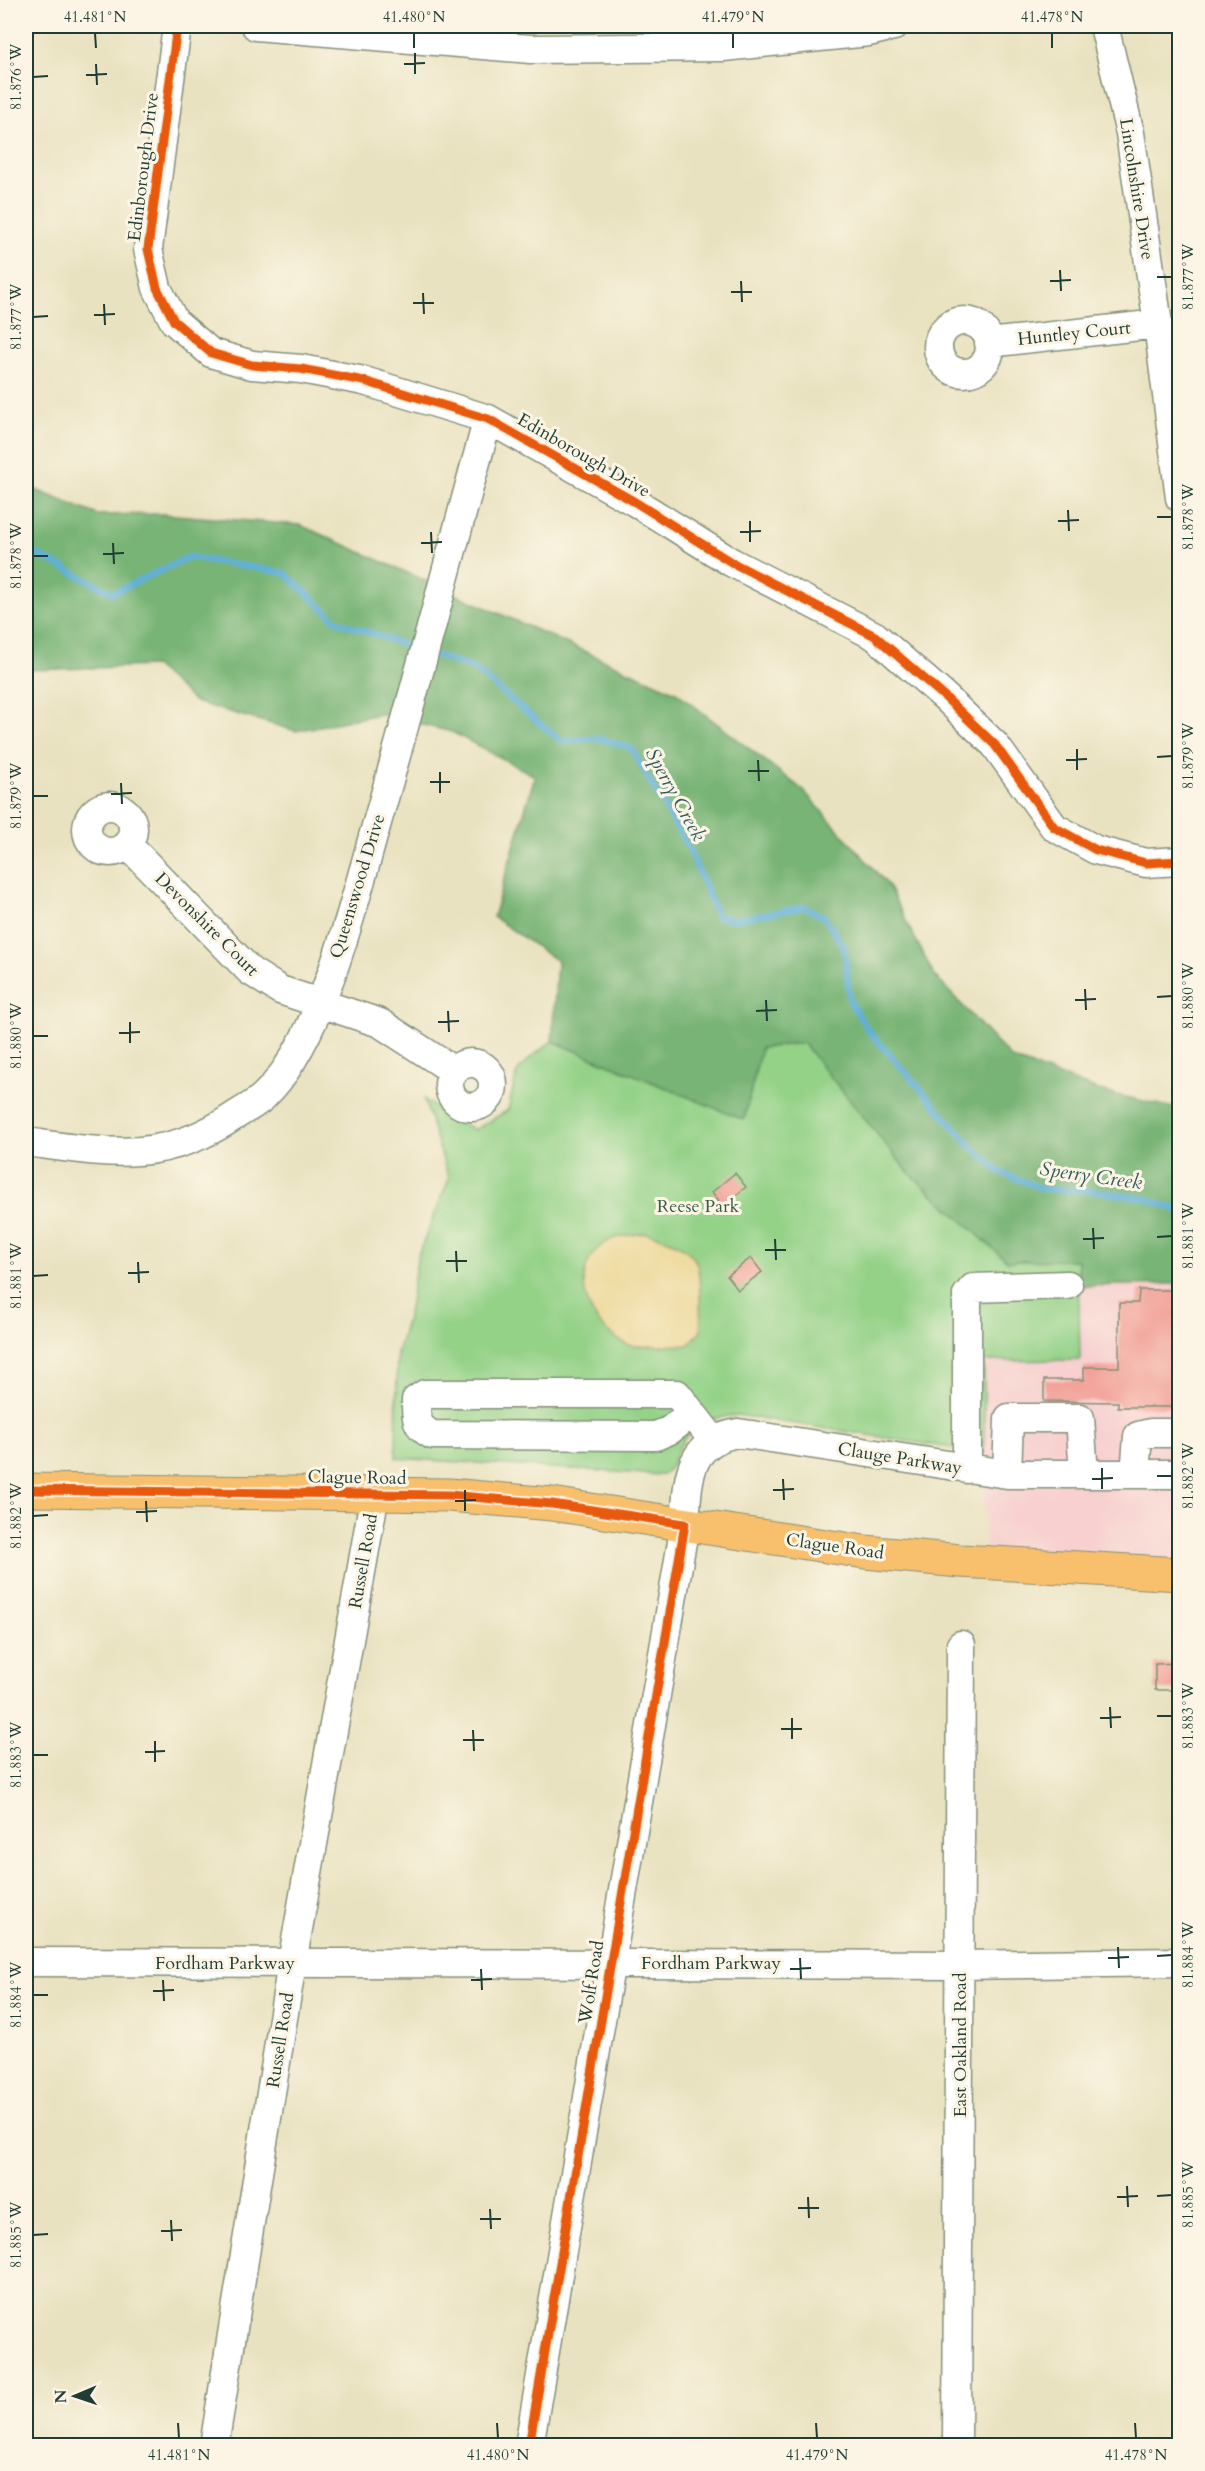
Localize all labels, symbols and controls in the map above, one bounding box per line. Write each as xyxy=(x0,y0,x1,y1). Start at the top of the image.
text: 41.481°N xyxy=(64,7,127,27)
text: 41.480°N xyxy=(383,7,446,27)
text: 41.479°N xyxy=(702,7,765,27)
text: 41.478°N xyxy=(1021,7,1084,27)
text: 81.876°W xyxy=(6,43,26,110)
street label: Edinborough Drive xyxy=(122,91,165,243)
street label: Lincolnshire Drive xyxy=(1113,117,1160,262)
text: 81.877°W xyxy=(1178,243,1198,310)
text: 81.877°W xyxy=(6,283,26,350)
street label: Huntley Court xyxy=(1016,315,1132,352)
street label: Edinborough Drive xyxy=(513,407,655,504)
text: 81.878°W xyxy=(1178,483,1198,550)
text: 81.878°W xyxy=(6,522,26,589)
text: 81.879°W xyxy=(1178,722,1198,789)
water label: Sperry Creek xyxy=(639,743,712,846)
text: 81.879°W xyxy=(6,762,26,829)
street label: Queenswood Drive xyxy=(324,811,391,961)
street label: Devonshire Court xyxy=(149,867,265,982)
text: 81.880°W xyxy=(1178,962,1198,1029)
text: 81.880°W xyxy=(6,1002,26,1069)
water label: Sperry Creek xyxy=(1038,1155,1144,1196)
park label: Reese Park xyxy=(657,1194,740,1219)
text: 81.881°W xyxy=(1178,1202,1198,1269)
text: 81.881°W xyxy=(6,1242,26,1309)
street label: Clauge Parkway xyxy=(836,1436,964,1481)
text: 81.882°W xyxy=(1178,1442,1198,1509)
street label: Clague Road xyxy=(307,1464,407,1491)
text: 81.882°W xyxy=(6,1482,26,1549)
street label: Russell Road xyxy=(343,1511,384,1611)
street label: Clague Road xyxy=(784,1527,886,1566)
text: 81.883°W xyxy=(1178,1682,1198,1749)
text: 81.883°W xyxy=(6,1721,26,1788)
text: 81.884°W xyxy=(1178,1921,1198,1988)
street label: Wolf Road xyxy=(572,1938,610,2027)
street label: Fordham Parkway xyxy=(155,1951,296,1976)
street label: Fordham Parkway xyxy=(641,1951,782,1976)
text: 81.884°W xyxy=(6,1961,26,2028)
street label: East Oakland Road xyxy=(948,1972,973,2117)
street label: Russell Road xyxy=(261,1990,300,2090)
text: 81.885°W xyxy=(1178,2161,1198,2228)
text: 81.885°W xyxy=(6,2201,26,2268)
north arrow xyxy=(45,2366,105,2426)
text: N xyxy=(50,2389,72,2404)
text: 41.481°N xyxy=(148,2445,211,2465)
text: 41.480°N xyxy=(467,2445,530,2465)
text: 41.479°N xyxy=(786,2445,849,2465)
text: 41.478°N xyxy=(1105,2445,1168,2465)

